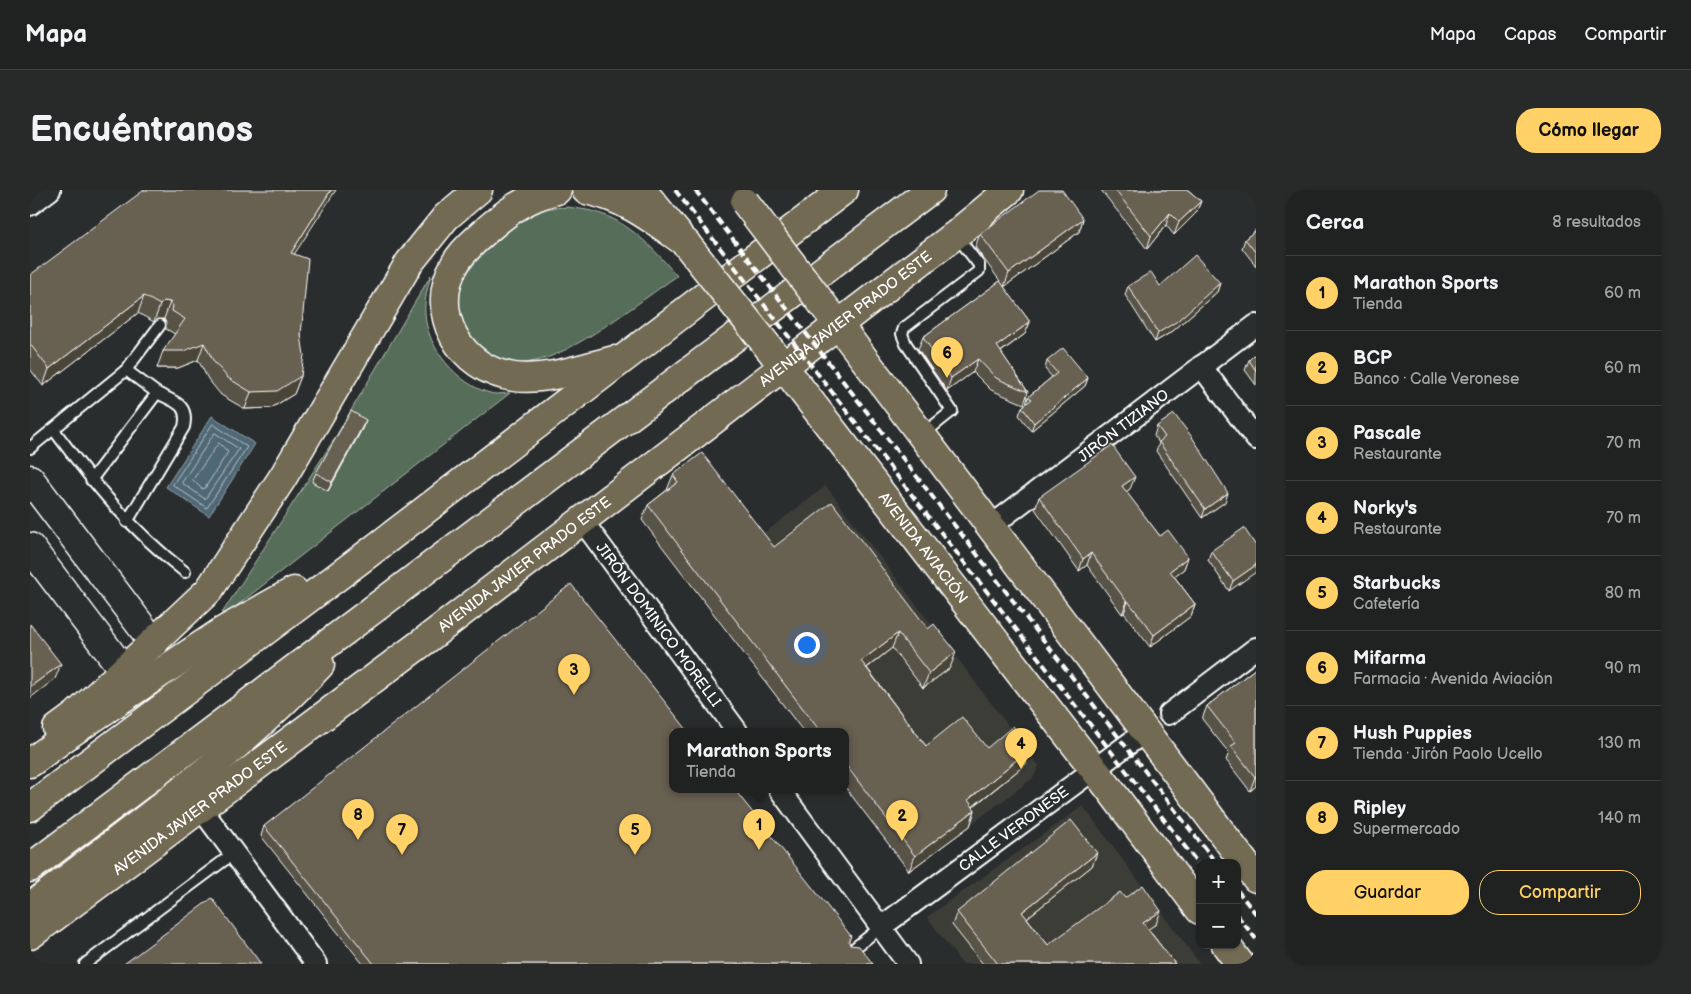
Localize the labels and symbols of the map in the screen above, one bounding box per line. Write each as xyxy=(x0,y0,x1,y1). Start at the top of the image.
street label: AVENIDA JAVIER PRADO ESTE xyxy=(755,247,936,392)
pin: 6 xyxy=(931,337,963,378)
street label: JIRÓN TIZIANO xyxy=(1074,385,1173,467)
street label: AVENIDA AVIACIÓN xyxy=(874,489,972,608)
street label: AVENIDA JAVIER PRADO ESTE xyxy=(435,493,615,637)
street label: JIRÓN DOMINICO MORELLI xyxy=(592,539,725,711)
your location xyxy=(794,632,820,658)
pin: 3 xyxy=(558,654,590,695)
pin: 4 xyxy=(1005,728,1037,769)
street label: AVENIDA JAVIER PRADO ESTE xyxy=(109,737,291,880)
street label: CALLE VERONESE xyxy=(955,782,1073,876)
pin: 8 xyxy=(342,799,374,840)
pin: 2 xyxy=(886,800,918,841)
pin: 1 xyxy=(743,809,775,850)
pin: 7 xyxy=(386,814,418,855)
pin: 5 xyxy=(619,814,651,855)

